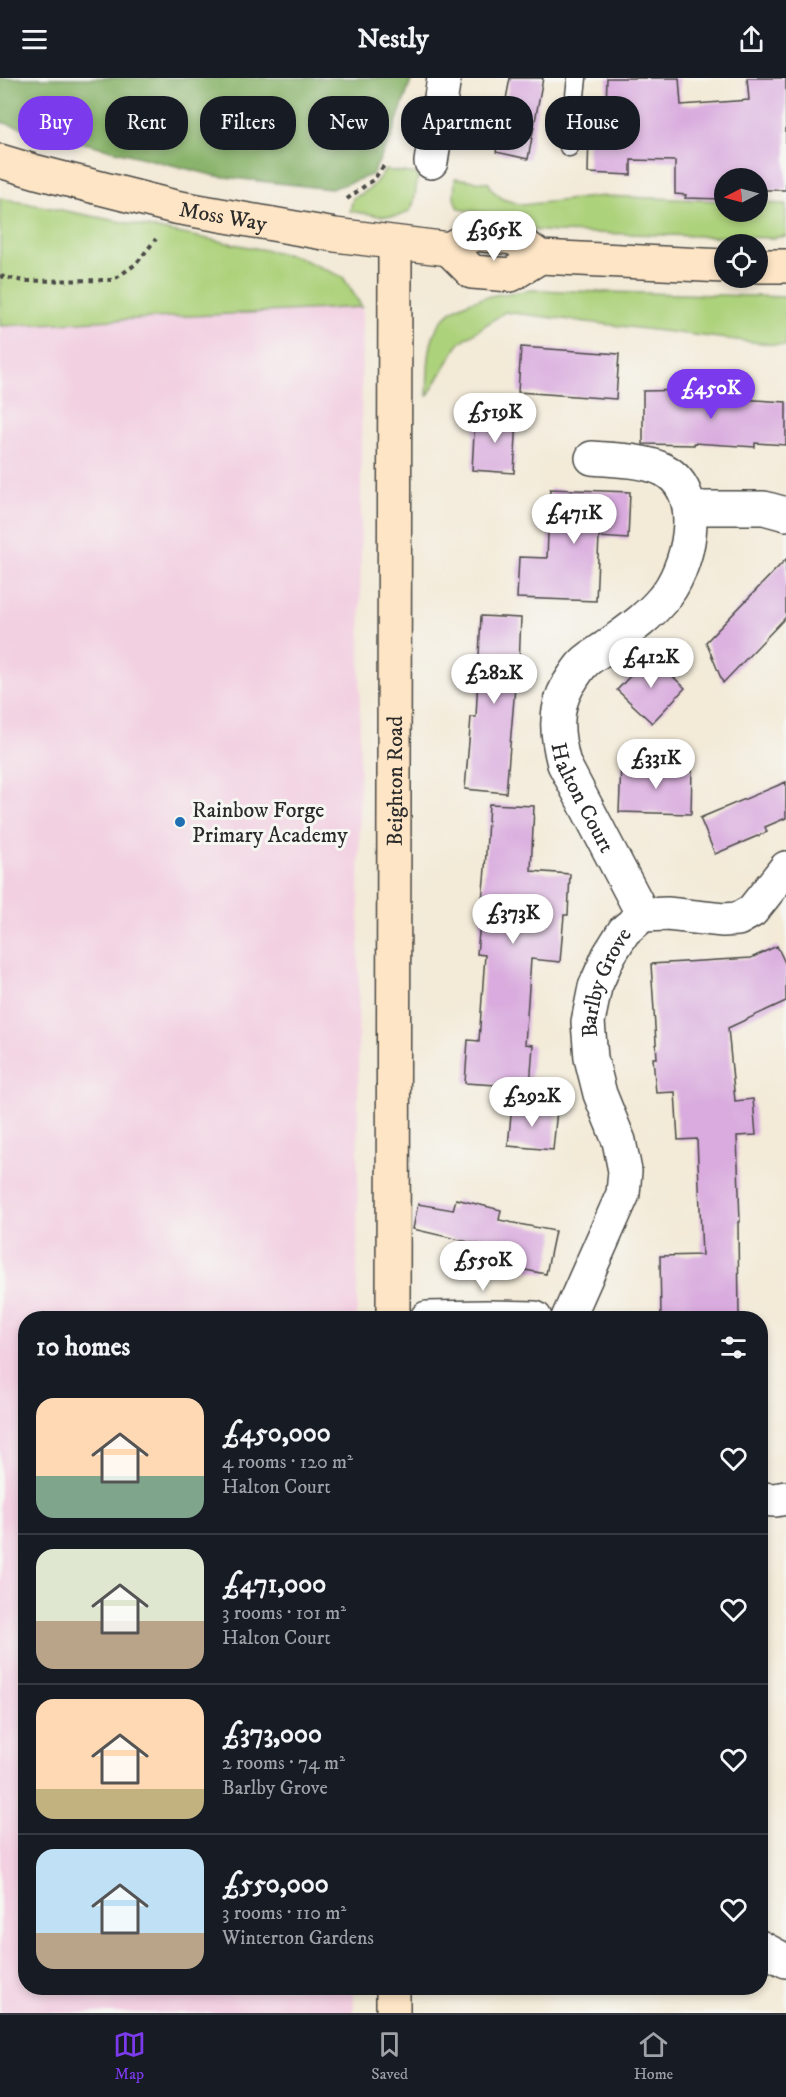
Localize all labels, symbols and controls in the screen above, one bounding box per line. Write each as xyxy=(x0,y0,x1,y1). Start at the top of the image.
text: Nestly xyxy=(357,22,429,56)
icon: menu xyxy=(18,23,51,56)
icon: share xyxy=(735,23,768,56)
chip: Buy xyxy=(18,96,93,150)
chip: Rent xyxy=(105,96,188,150)
chip: Filters xyxy=(200,96,296,150)
chip: New xyxy=(308,96,389,150)
chip: Apartment xyxy=(401,96,533,150)
chip: House xyxy=(545,96,640,150)
north arrow xyxy=(714,168,768,222)
map controls xyxy=(714,168,768,288)
street label: Moss Way xyxy=(177,196,269,238)
pin: £365K xyxy=(452,211,536,262)
text: £365K xyxy=(466,218,522,243)
button: locate xyxy=(714,234,768,288)
pin: £450K xyxy=(669,369,753,420)
text: £450K xyxy=(681,376,741,401)
pin: £519K xyxy=(453,393,537,444)
text: £519K xyxy=(467,400,523,425)
pin: £471K xyxy=(532,494,616,545)
text: £471K xyxy=(546,501,602,526)
pin: £412K xyxy=(609,638,693,689)
text: £412K xyxy=(623,645,679,670)
pin: £282K xyxy=(452,654,536,705)
text: £282K xyxy=(465,661,523,686)
street label: Beighton Road xyxy=(382,716,409,846)
pin: £331K xyxy=(614,739,698,790)
street label: Halton Court xyxy=(544,740,620,858)
text: £331K xyxy=(631,746,681,771)
place label: Rainbow Forge Primary Academy xyxy=(192,797,348,849)
marker: Rainbow Forge Primary Academy xyxy=(173,815,187,829)
pin: £373K xyxy=(471,894,555,945)
text: £373K xyxy=(486,901,540,926)
street label: Barlby Grove xyxy=(576,923,638,1038)
pin: £292K xyxy=(490,1077,574,1128)
text: £292K xyxy=(503,1084,561,1109)
pin: £550K xyxy=(441,1241,525,1292)
text: £550K xyxy=(454,1248,512,1273)
text: 10 homes xyxy=(36,1331,130,1364)
icon: filters xyxy=(717,1331,750,1364)
text: £450,000 xyxy=(222,1417,331,1450)
icon: home xyxy=(84,1422,156,1494)
icon: heart xyxy=(717,1442,750,1475)
text: 4 rooms · 120 m² xyxy=(222,1450,353,1475)
text: Halton Court xyxy=(222,1475,331,1500)
text: £471,000 xyxy=(222,1568,326,1601)
icon: home xyxy=(84,1573,156,1645)
icon: heart xyxy=(717,1593,750,1626)
text: 3 rooms · 101 m² xyxy=(222,1601,346,1626)
text: Halton Court xyxy=(222,1626,331,1651)
text: £373,000 xyxy=(222,1718,322,1751)
icon: home xyxy=(84,1723,156,1795)
icon: heart xyxy=(717,1743,750,1776)
text: 2 rooms · 74 m² xyxy=(222,1751,345,1776)
text: Barlby Grove xyxy=(222,1776,328,1801)
text: £550,000 xyxy=(222,1868,329,1901)
icon: home xyxy=(84,1873,156,1945)
icon: heart xyxy=(717,1893,750,1926)
text: 3 rooms · 110 m² xyxy=(222,1901,346,1926)
text: Winterton Gardens xyxy=(222,1926,374,1951)
tab: Map xyxy=(113,2028,146,2084)
tab: Saved xyxy=(371,2028,408,2084)
tab: Home xyxy=(634,2028,673,2084)

